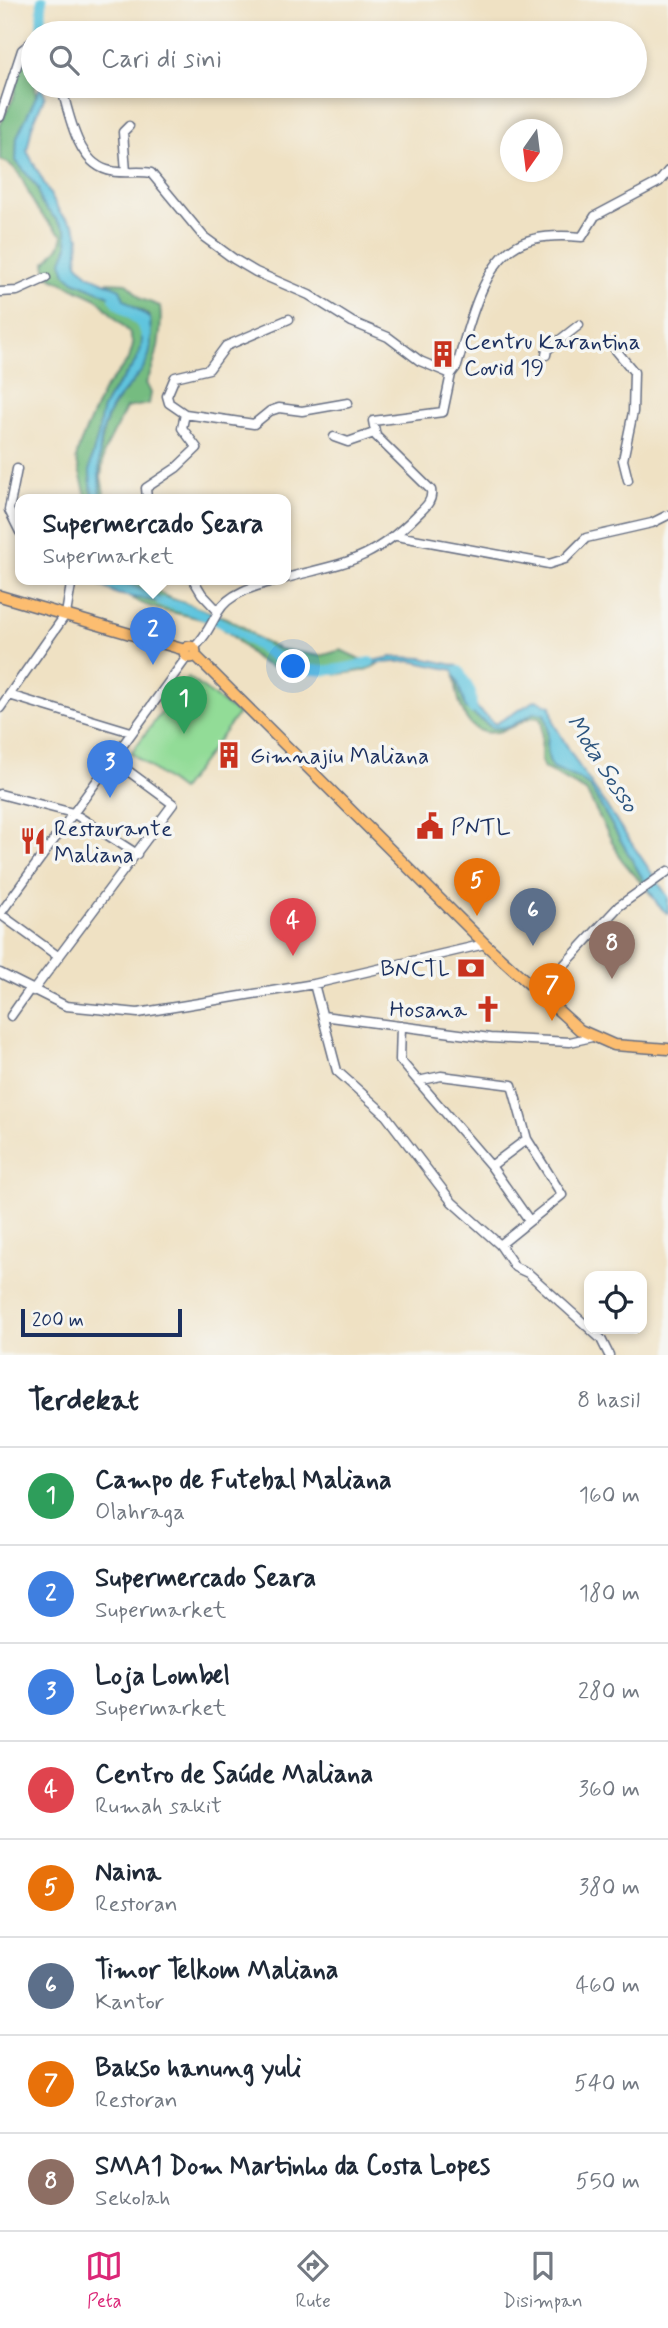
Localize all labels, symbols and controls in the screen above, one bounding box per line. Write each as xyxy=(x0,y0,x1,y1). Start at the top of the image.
search box xyxy=(21,21,647,98)
icon: search xyxy=(45,41,83,79)
text: Cari di sini xyxy=(101,43,222,77)
north arrow xyxy=(500,119,563,182)
place label: Centru Karantina Covid 19 xyxy=(464,328,640,384)
building icon: Centru Karantina Covid 19 xyxy=(428,339,458,369)
popup xyxy=(15,494,291,585)
text: Supermercado Seara xyxy=(42,508,264,542)
text: Supermarket xyxy=(42,542,174,572)
pin: 2 xyxy=(130,607,176,665)
your location xyxy=(276,649,310,683)
pin: 1 xyxy=(161,676,207,734)
water label: Mota Sosso xyxy=(559,709,645,819)
pin: 3 xyxy=(87,740,133,798)
building icon: Gimnajiu Maliana xyxy=(214,740,244,770)
place label: Gimnajiu Maliana xyxy=(250,742,429,772)
public building icon: PNTL xyxy=(415,811,445,841)
place label: PNTL xyxy=(451,813,510,843)
place label: Restaurante Maliana xyxy=(54,815,172,871)
restaurant icon: Restaurante Maliana xyxy=(18,826,48,856)
pin: 5 xyxy=(454,858,500,916)
pin: 6 xyxy=(510,888,556,946)
pin: 4 xyxy=(270,898,316,956)
pin: 8 xyxy=(589,921,635,979)
bank icon: BNCTL xyxy=(456,953,486,983)
place label: BNCTL xyxy=(380,955,450,985)
pin: 7 xyxy=(529,963,575,1021)
church icon: Hosana xyxy=(473,994,503,1024)
place label: Hosana xyxy=(390,996,467,1026)
map controls xyxy=(584,1271,647,1334)
button: locate xyxy=(584,1271,647,1334)
scale bar xyxy=(21,1306,182,1338)
text: 200 m xyxy=(32,1308,84,1333)
text: Terdekat xyxy=(28,1381,139,1420)
text: 8 hasil xyxy=(577,1386,640,1416)
text: Campo de Futebal Maliana xyxy=(95,1464,392,1498)
text: 1 xyxy=(46,1481,56,1511)
text: 160 m xyxy=(579,1481,640,1511)
text: Olahraga xyxy=(95,1498,185,1528)
text: Supermercado Seara xyxy=(95,1562,316,1596)
text: 2 xyxy=(45,1579,57,1609)
text: 180 m xyxy=(579,1579,640,1609)
text: Supermarket xyxy=(95,1596,226,1626)
text: Loja Lombel xyxy=(95,1660,230,1694)
text: 3 xyxy=(46,1677,56,1707)
text: 280 m xyxy=(578,1677,640,1707)
text: Supermarket xyxy=(95,1694,226,1724)
text: Centro de Saúde Maliana xyxy=(95,1758,373,1792)
text: 4 xyxy=(44,1775,58,1805)
text: 360 m xyxy=(579,1775,640,1805)
text: Rumah sakit xyxy=(95,1792,222,1822)
text: Naina xyxy=(95,1856,161,1890)
text: 5 xyxy=(44,1873,58,1903)
text: 380 m xyxy=(579,1873,640,1903)
text: Restoran xyxy=(95,1890,178,1920)
text: Timor Telkom Maliana xyxy=(95,1954,339,1988)
text: 6 xyxy=(45,1971,57,2001)
text: 460 m xyxy=(576,1971,640,2001)
text: Kantor xyxy=(95,1988,165,2018)
text: Bakso hanung yuli xyxy=(95,2052,301,2086)
text: 7 xyxy=(44,2069,58,2099)
text: 540 m xyxy=(574,2069,640,2099)
text: Restoran xyxy=(95,2086,178,2116)
text: SMA1 Dom Martinho da Costa Lopes xyxy=(95,2150,490,2184)
text: 8 xyxy=(45,2167,57,2197)
text: 550 m xyxy=(576,2167,640,2197)
text: Sekolah xyxy=(95,2184,171,2214)
tab: Peta xyxy=(85,2247,123,2314)
tab: Rute xyxy=(294,2247,332,2314)
tab: Disimpan xyxy=(503,2247,583,2314)

